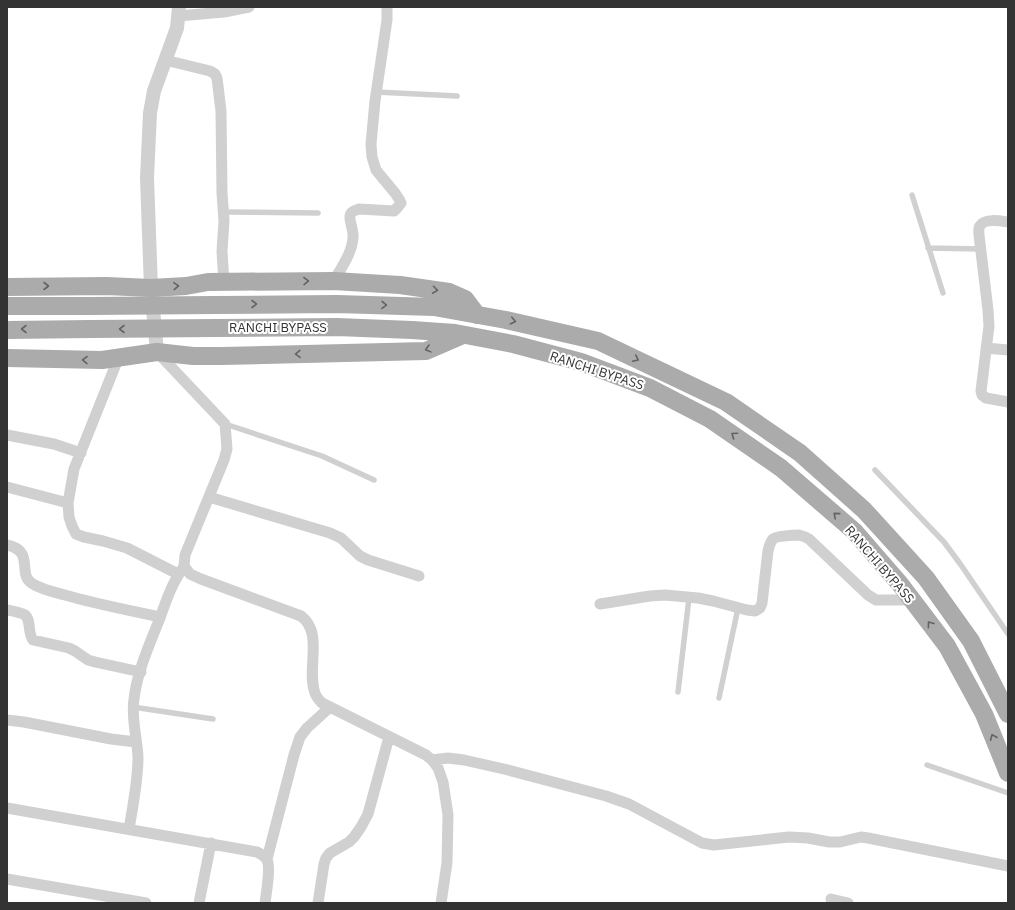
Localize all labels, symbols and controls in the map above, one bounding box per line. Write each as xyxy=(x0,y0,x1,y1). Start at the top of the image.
one-way arrow xyxy=(303,277,309,285)
one-way arrow xyxy=(43,282,49,290)
one-way arrow xyxy=(173,282,179,291)
one-way arrow xyxy=(432,285,438,294)
one-way arrow xyxy=(251,300,257,308)
one-way arrow xyxy=(381,301,387,310)
one-way arrow xyxy=(509,317,516,325)
street label: RANCHI BYPASS xyxy=(229,319,327,336)
one-way arrow xyxy=(21,325,27,334)
one-way arrow xyxy=(119,325,125,333)
one-way arrow xyxy=(424,344,431,353)
street label: RANCHI BYPASS xyxy=(548,347,646,394)
one-way arrow xyxy=(295,350,301,359)
one-way arrow xyxy=(632,354,640,362)
one-way arrow xyxy=(82,356,88,364)
one-way arrow xyxy=(731,432,738,440)
one-way arrow xyxy=(833,513,841,520)
street label: RANCHI BYPASS xyxy=(841,522,918,607)
one-way arrow xyxy=(927,621,935,628)
one-way arrow xyxy=(990,734,998,742)

